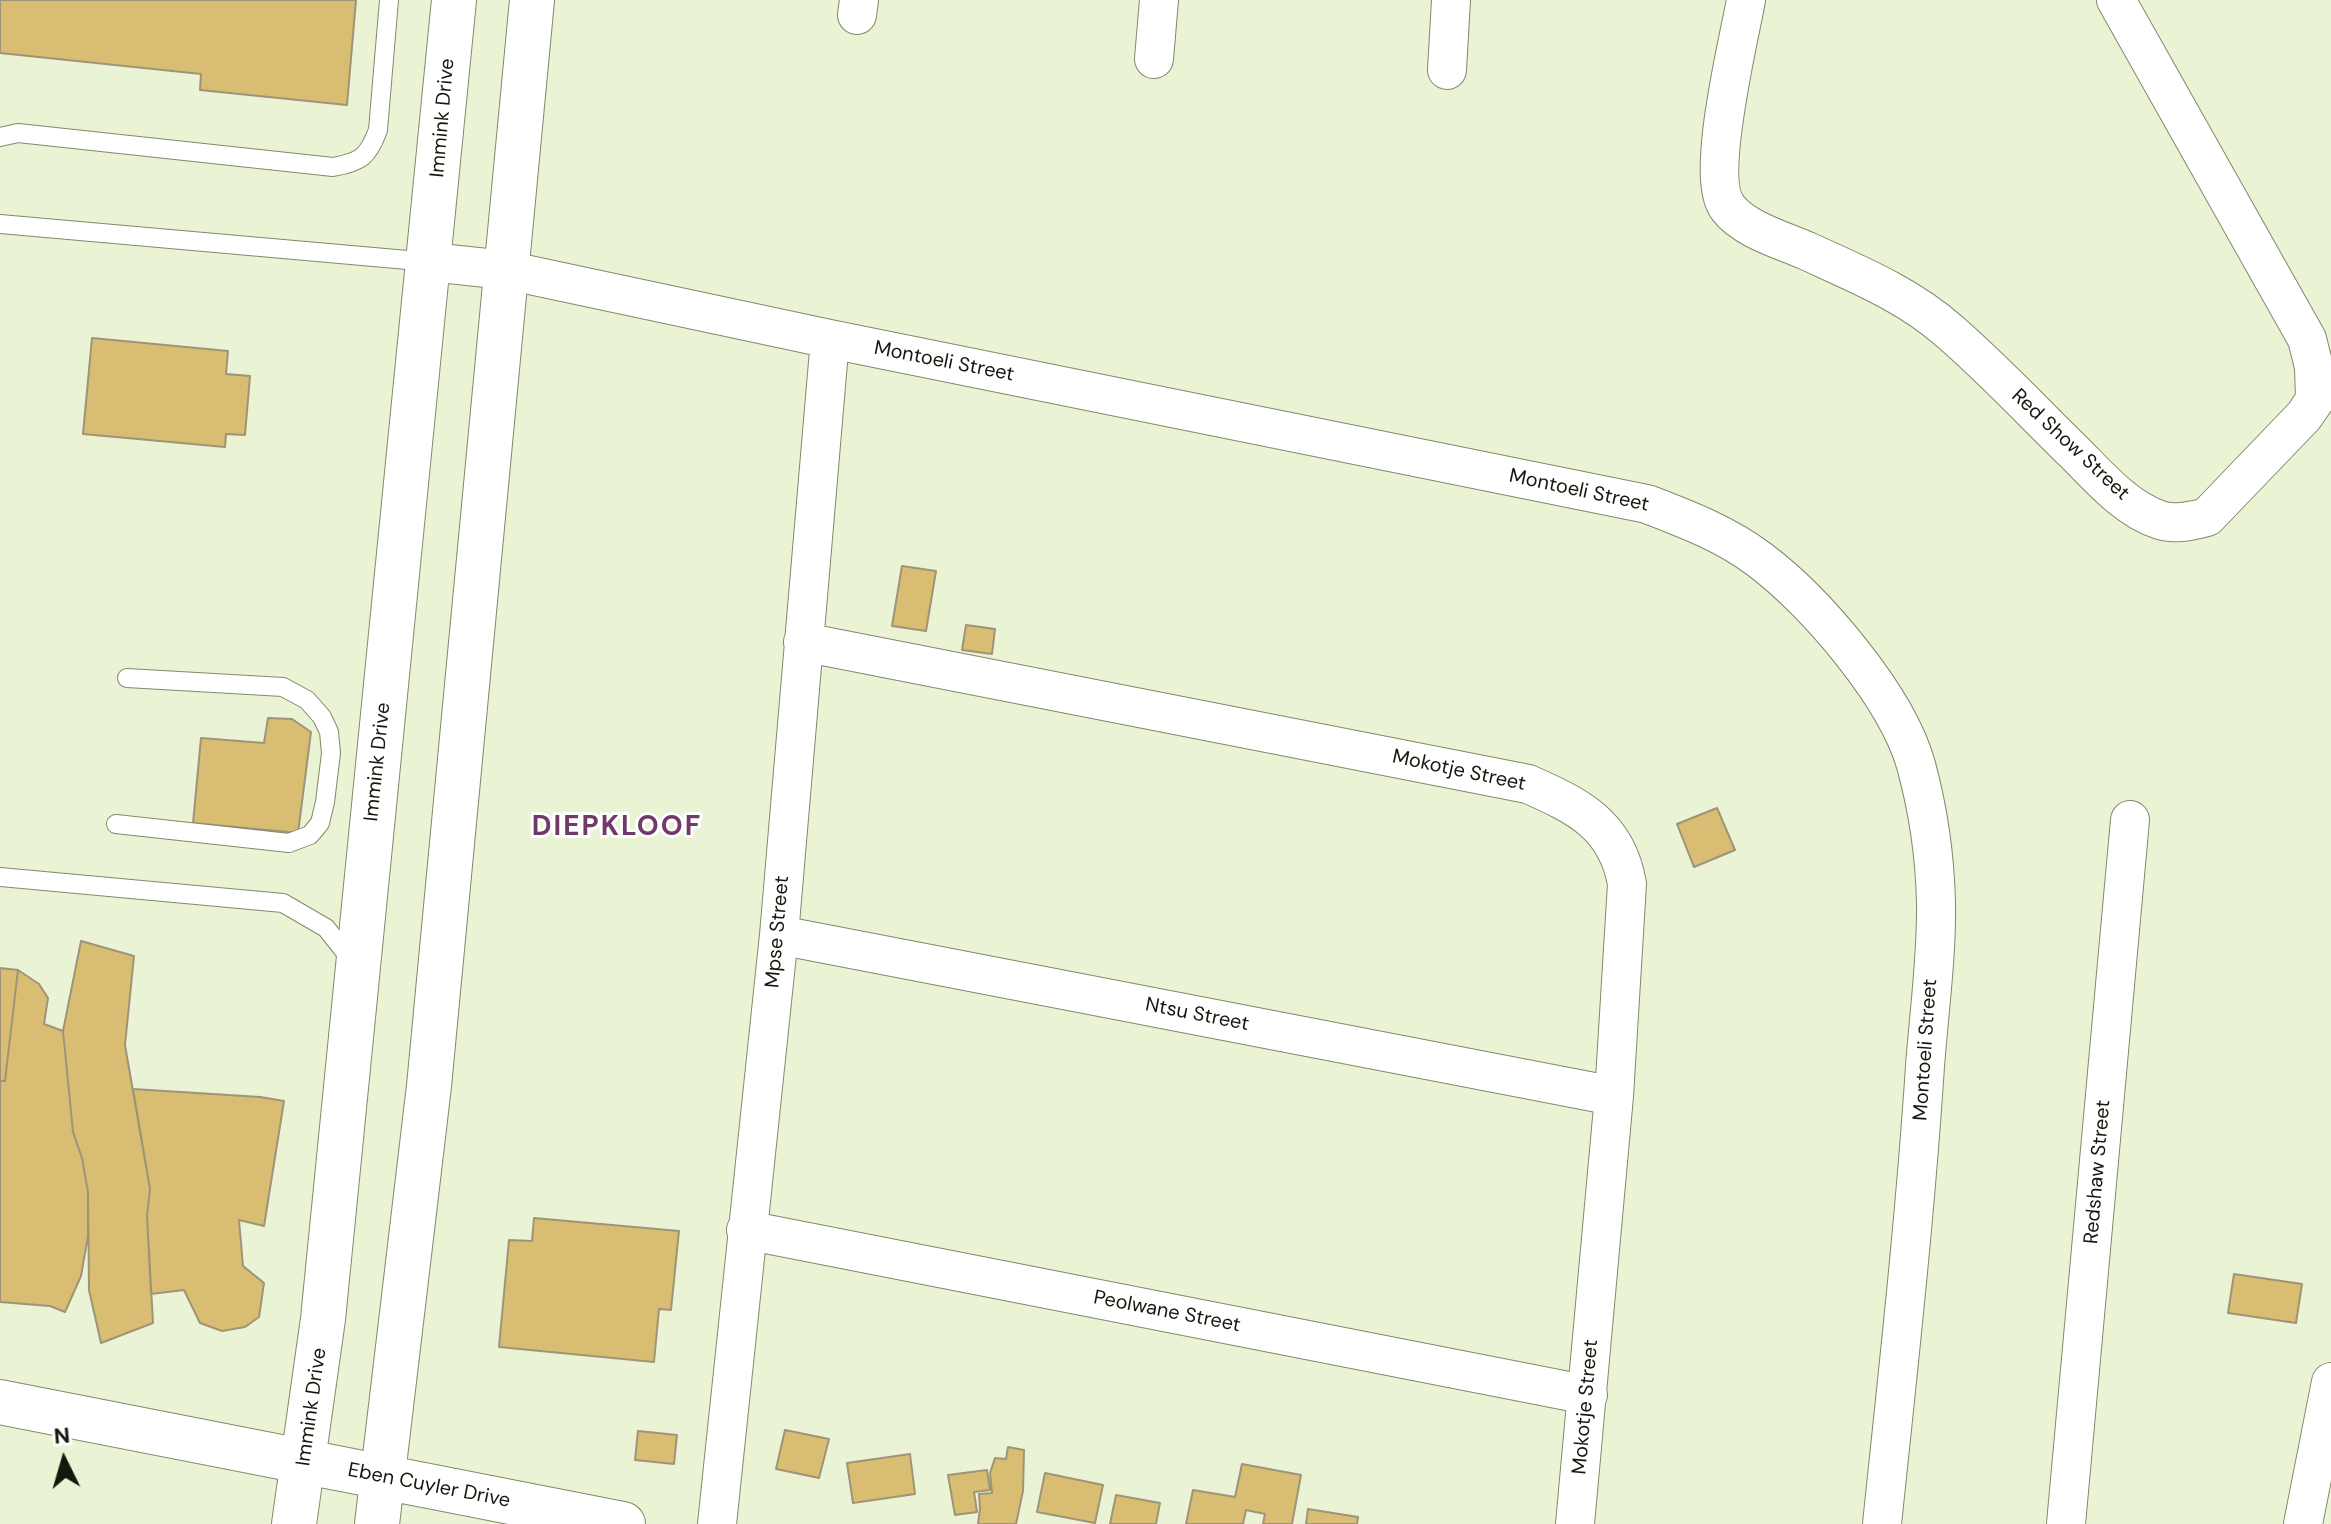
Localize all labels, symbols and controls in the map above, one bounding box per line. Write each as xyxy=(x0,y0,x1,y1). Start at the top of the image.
street label: Immink Drive xyxy=(426,58,460,178)
street label: Montoeli Street xyxy=(872,337,1016,387)
street label: Red Show Street xyxy=(2006,384,2134,506)
street label: Montoeli Street xyxy=(1507,464,1651,518)
street label: Immink Drive xyxy=(360,701,396,823)
street label: Mokotje Street xyxy=(1390,745,1528,797)
district label: DIEPKLOOF xyxy=(532,811,702,845)
street label: Mpse Street xyxy=(761,875,795,989)
street label: Montoeli Street xyxy=(1909,978,1943,1122)
street label: Ntsu Street xyxy=(1143,993,1251,1037)
street label: Redshaw Street xyxy=(2080,1099,2116,1245)
street label: Peolwane Street xyxy=(1091,1286,1243,1338)
street label: Mokotje Street xyxy=(1568,1338,1604,1476)
street label: Immink Drive xyxy=(292,1346,332,1468)
north arrow xyxy=(24,1420,104,1500)
text: N xyxy=(53,1420,71,1451)
street label: Eben Cuyler Drive xyxy=(346,1458,512,1514)

